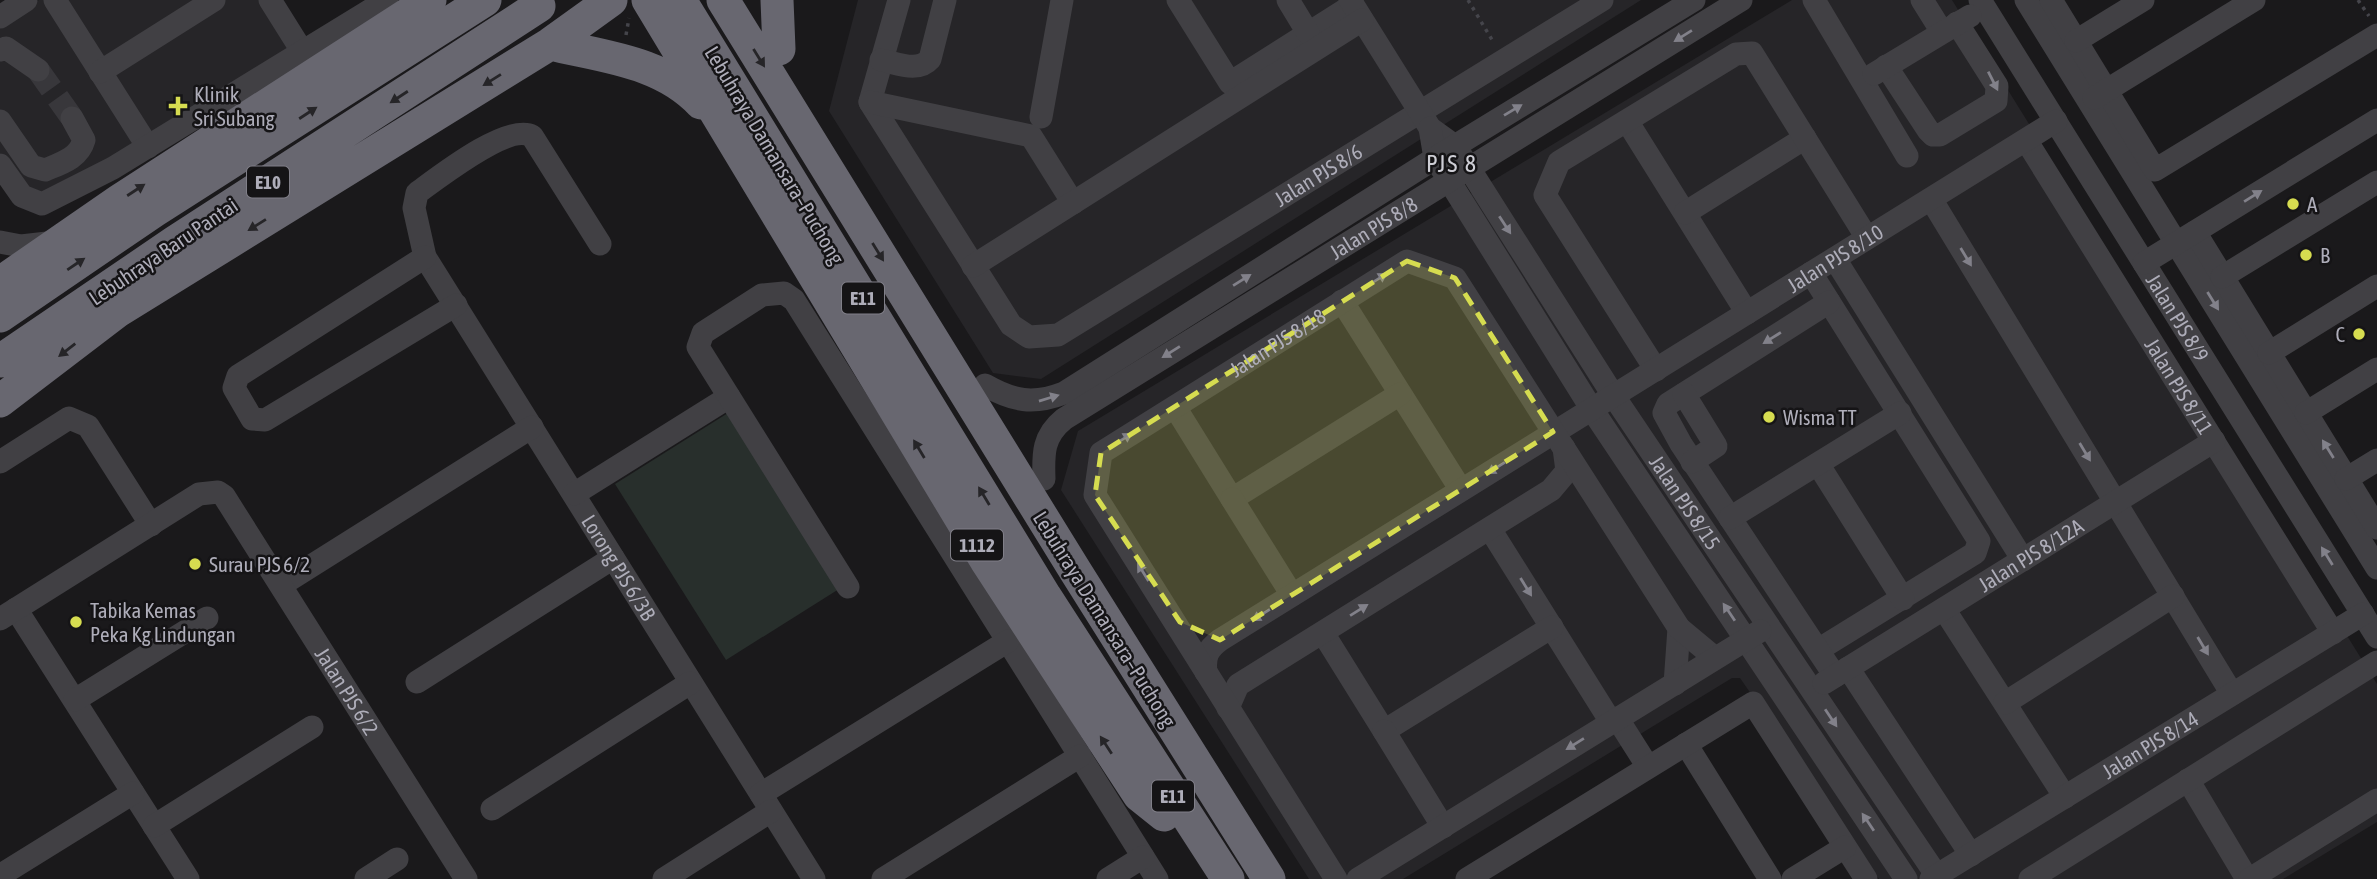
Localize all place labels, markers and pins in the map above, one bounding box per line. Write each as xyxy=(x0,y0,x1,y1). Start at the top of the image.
place label: Klinik Sri Subang xyxy=(194,82,275,130)
marker: Klinik Sri Subang xyxy=(168,96,188,116)
place label: A xyxy=(2307,192,2318,216)
marker: A xyxy=(2285,196,2301,212)
place label: B xyxy=(2320,243,2330,267)
marker: B xyxy=(2298,247,2314,263)
place label: C xyxy=(2336,322,2346,346)
marker: C xyxy=(2351,326,2367,342)
place label: Wisma TT xyxy=(1783,405,1857,429)
marker: Wisma TT xyxy=(1761,409,1777,425)
place label: Surau PJS 6/2 xyxy=(209,552,310,576)
marker: Surau PJS 6/2 xyxy=(187,556,203,572)
place label: Tabika Kemas Peka Kg Lindungan xyxy=(90,598,236,646)
marker: Tabika Kemas Peka Kg Lindungan xyxy=(68,614,84,630)

